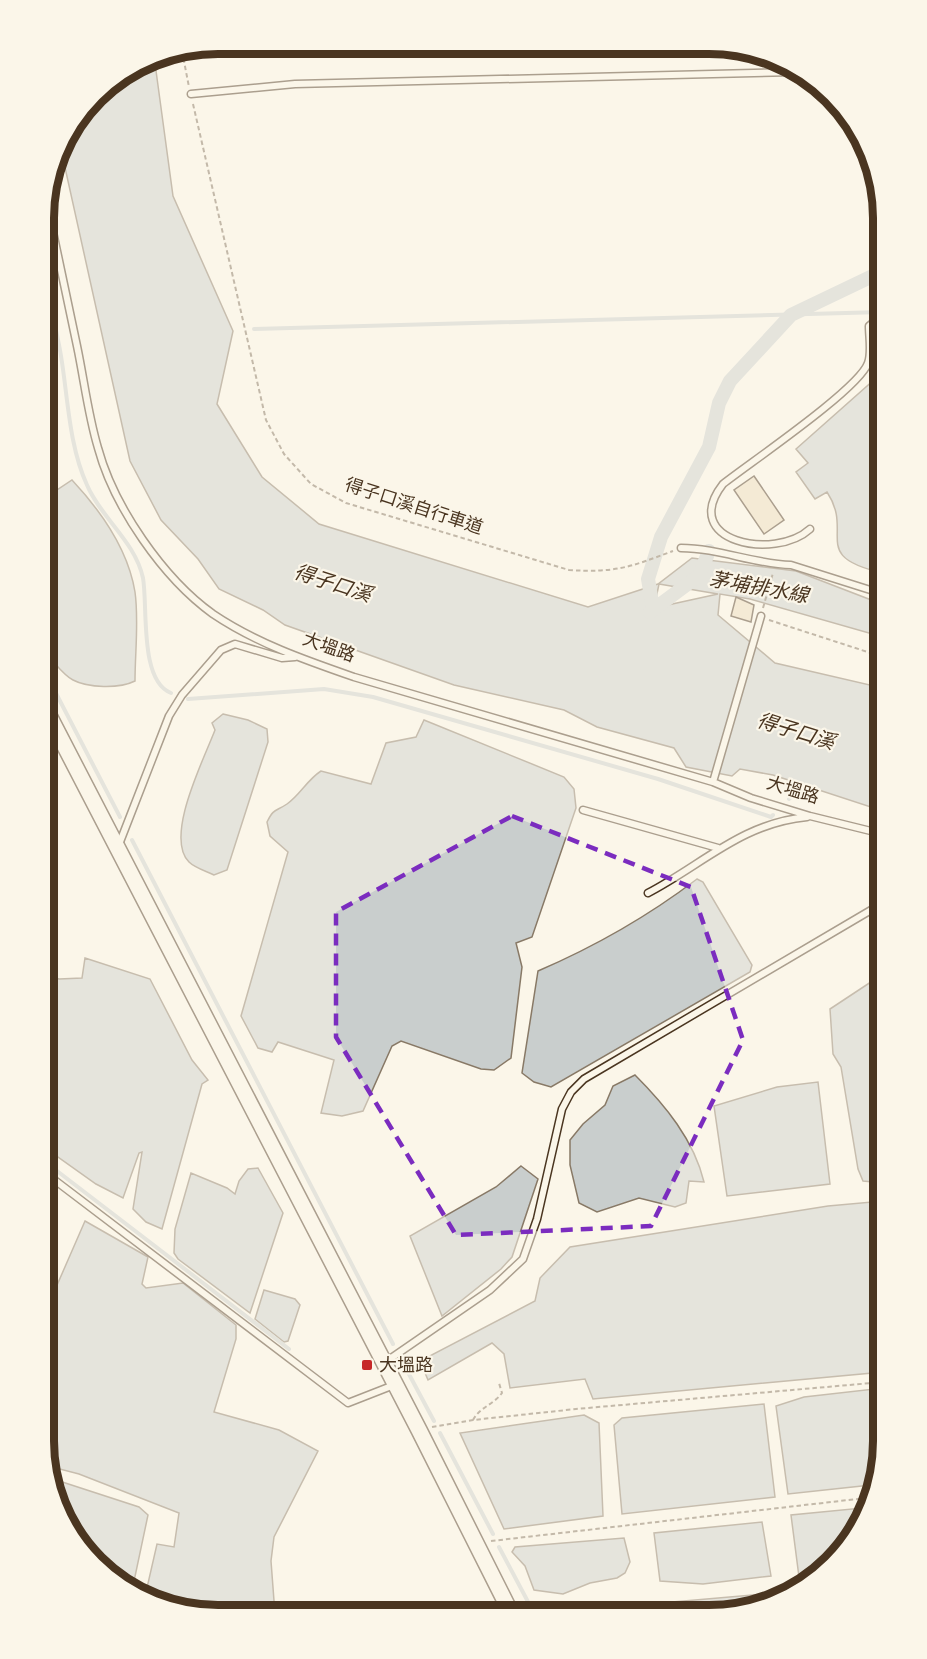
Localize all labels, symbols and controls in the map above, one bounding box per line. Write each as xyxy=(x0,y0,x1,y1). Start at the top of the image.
street label: 得子口溪自行車道 xyxy=(342,472,486,539)
water label: 得子口溪 xyxy=(291,558,378,608)
water label: 茅埔排水線 xyxy=(708,566,812,608)
street label: 大塭路 xyxy=(300,626,358,667)
water label: 得子口溪 xyxy=(754,707,841,755)
street label: 大塭路 xyxy=(764,771,822,808)
place label: 大塭路 xyxy=(379,1353,433,1376)
marker: 大塭路 xyxy=(360,1358,374,1372)

